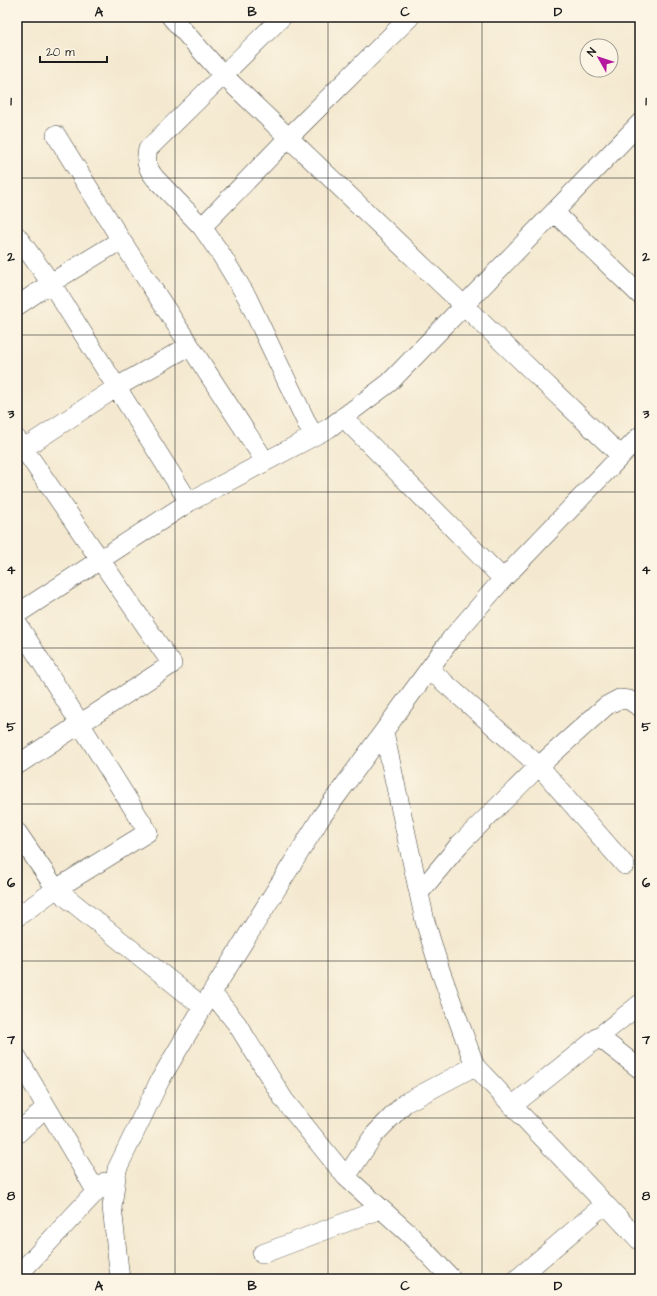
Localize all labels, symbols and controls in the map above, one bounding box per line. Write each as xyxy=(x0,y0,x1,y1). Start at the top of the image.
text: A xyxy=(95,3,104,21)
text: B xyxy=(247,3,257,21)
text: C xyxy=(400,3,410,21)
text: D xyxy=(554,3,563,21)
scale bar xyxy=(40,38,107,64)
north arrow xyxy=(579,38,619,78)
text: 20 m xyxy=(46,44,75,61)
text: N xyxy=(584,45,600,59)
text: 1 xyxy=(10,92,12,110)
text: 1 xyxy=(645,92,647,110)
text: 2 xyxy=(6,248,15,266)
text: 2 xyxy=(641,248,650,266)
text: 3 xyxy=(7,405,15,423)
text: 3 xyxy=(642,405,650,423)
text: 4 xyxy=(7,561,16,579)
text: 4 xyxy=(642,561,651,579)
text: 5 xyxy=(6,718,16,736)
text: 5 xyxy=(641,718,651,736)
text: 6 xyxy=(7,874,16,892)
text: 6 xyxy=(642,874,651,892)
text: 7 xyxy=(6,1031,16,1049)
text: 7 xyxy=(641,1031,651,1049)
text: 8 xyxy=(7,1187,16,1205)
text: 8 xyxy=(642,1187,651,1205)
text: A xyxy=(95,1277,104,1295)
text: B xyxy=(247,1277,257,1295)
text: C xyxy=(400,1277,410,1295)
text: D xyxy=(554,1277,563,1295)

